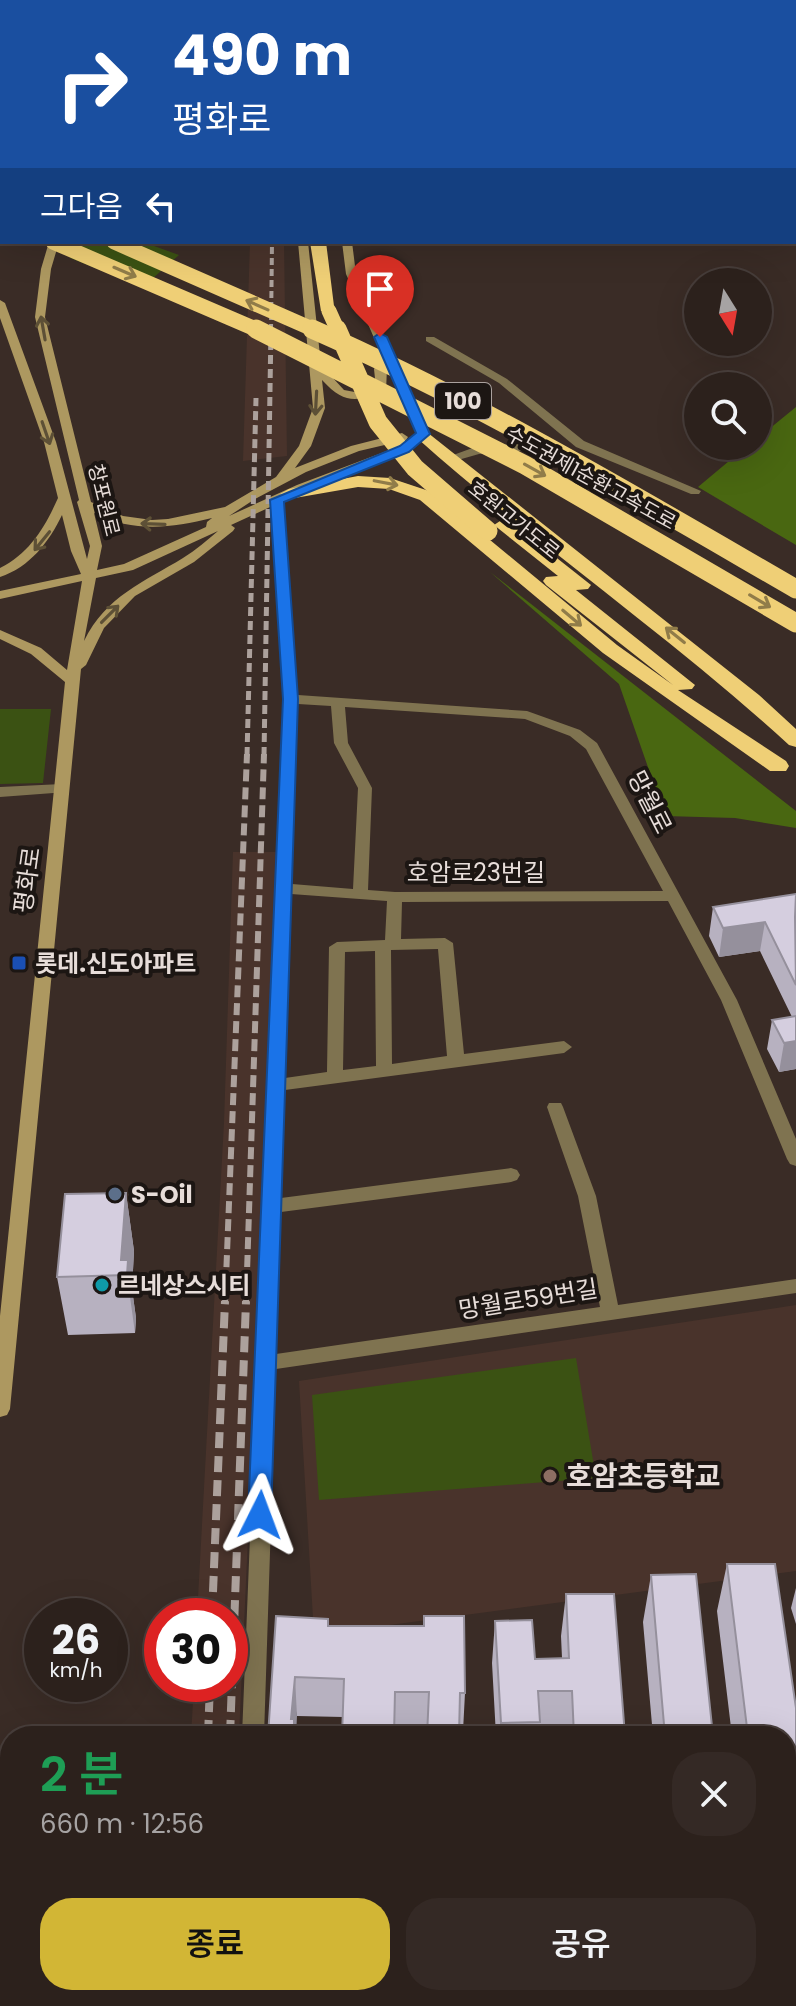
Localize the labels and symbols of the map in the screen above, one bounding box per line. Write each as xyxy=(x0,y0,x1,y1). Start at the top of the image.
pin xyxy=(346,255,414,337)
one-way arrow xyxy=(112,265,137,280)
north arrow xyxy=(684,268,772,356)
one-way arrow xyxy=(245,297,269,312)
one-way arrow xyxy=(35,315,50,341)
road number: 100 xyxy=(435,383,491,419)
one-way arrow xyxy=(309,389,324,416)
one-way arrow xyxy=(40,420,55,445)
street label: 수도권제1순환고속도로 xyxy=(501,420,681,536)
street label: 창포원로 xyxy=(82,461,126,539)
one-way arrow xyxy=(523,463,547,479)
street label: 호원고가도로 xyxy=(462,474,566,566)
one-way arrow xyxy=(373,476,398,491)
one-way arrow xyxy=(140,517,166,532)
one-way arrow xyxy=(33,530,50,551)
one-way arrow xyxy=(748,593,771,609)
one-way arrow xyxy=(100,605,119,624)
one-way arrow xyxy=(561,609,582,627)
one-way arrow xyxy=(664,627,685,645)
street label: 망월로 xyxy=(620,765,680,839)
street label: 평화로 xyxy=(6,845,48,915)
street label: 호암로23번길 xyxy=(407,856,545,889)
place label: 롯데.신도아파트 xyxy=(35,947,196,980)
marker: 롯데.신도아파트 xyxy=(10,954,28,972)
place label: S-Oil xyxy=(131,1178,193,1211)
marker: S-Oil xyxy=(106,1185,124,1203)
place label: 르네상스시티 xyxy=(118,1269,250,1302)
street label: 망월로59번길 xyxy=(456,1272,600,1326)
marker: 르네상스시티 xyxy=(93,1276,111,1294)
place label: 호암초등학교 xyxy=(566,1457,721,1496)
marker: 호암초등학교 xyxy=(541,1467,559,1485)
position arrow xyxy=(218,1473,302,1557)
speed limit sign: 30 xyxy=(144,1598,248,1702)

